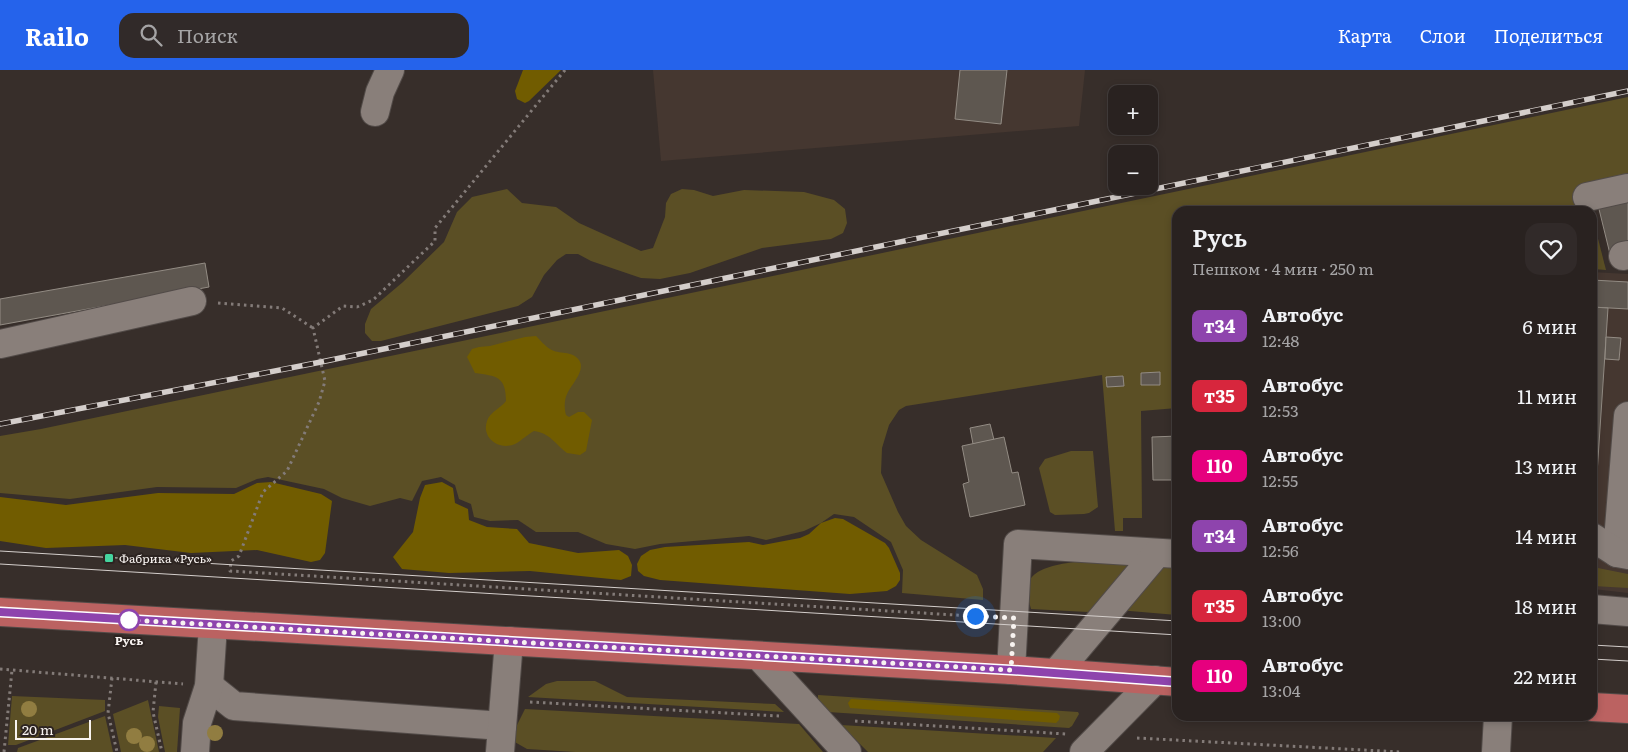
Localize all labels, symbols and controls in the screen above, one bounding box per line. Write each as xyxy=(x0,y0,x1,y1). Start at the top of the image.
search box xyxy=(119,13,469,58)
text: Railo xyxy=(25,18,89,53)
icon: search xyxy=(137,21,165,49)
text: Поиск xyxy=(177,21,238,49)
text: Карта xyxy=(1338,22,1392,49)
text: Слои xyxy=(1420,22,1466,49)
text: Поделиться xyxy=(1494,22,1603,49)
map controls xyxy=(1108,85,1158,195)
button: + xyxy=(1108,85,1158,135)
button: − xyxy=(1108,145,1158,195)
text: Русь xyxy=(1192,219,1247,254)
button: heart xyxy=(1525,223,1577,275)
text: Пешком · 4 мин · 250 m xyxy=(1192,256,1374,280)
text: Автобус xyxy=(1262,300,1343,328)
text: т34 xyxy=(1204,312,1235,339)
text: 6 мин xyxy=(1523,312,1577,340)
text: 12:48 xyxy=(1262,328,1299,352)
text: Автобус xyxy=(1262,370,1343,398)
text: т35 xyxy=(1204,382,1235,409)
text: 11 мин xyxy=(1517,382,1577,410)
text: 12:53 xyxy=(1262,398,1299,422)
text: Автобус xyxy=(1262,440,1343,468)
text: 110 xyxy=(1207,452,1233,479)
text: 13 мин xyxy=(1515,452,1577,480)
text: 12:55 xyxy=(1262,468,1298,492)
text: Автобус xyxy=(1262,510,1343,538)
text: т34 xyxy=(1204,522,1235,549)
text: 14 мин xyxy=(1515,522,1577,550)
text: 12:56 xyxy=(1262,538,1299,562)
place label: Фабрика «Русь» xyxy=(119,549,212,567)
marker: Фабрика «Русь» xyxy=(103,552,115,564)
text: Автобус xyxy=(1262,580,1343,608)
text: т35 xyxy=(1204,592,1235,619)
text: 18 мин xyxy=(1515,592,1577,620)
your location xyxy=(963,604,988,629)
text: 13:00 xyxy=(1262,608,1301,632)
marker: Русь xyxy=(118,609,140,631)
place label: Русь xyxy=(115,631,143,649)
text: Автобус xyxy=(1262,650,1343,678)
text: 110 xyxy=(1207,662,1233,689)
text: 22 мин xyxy=(1514,662,1577,690)
text: 13:04 xyxy=(1262,678,1301,702)
scale bar xyxy=(15,717,91,740)
text: 20 m xyxy=(22,719,54,739)

